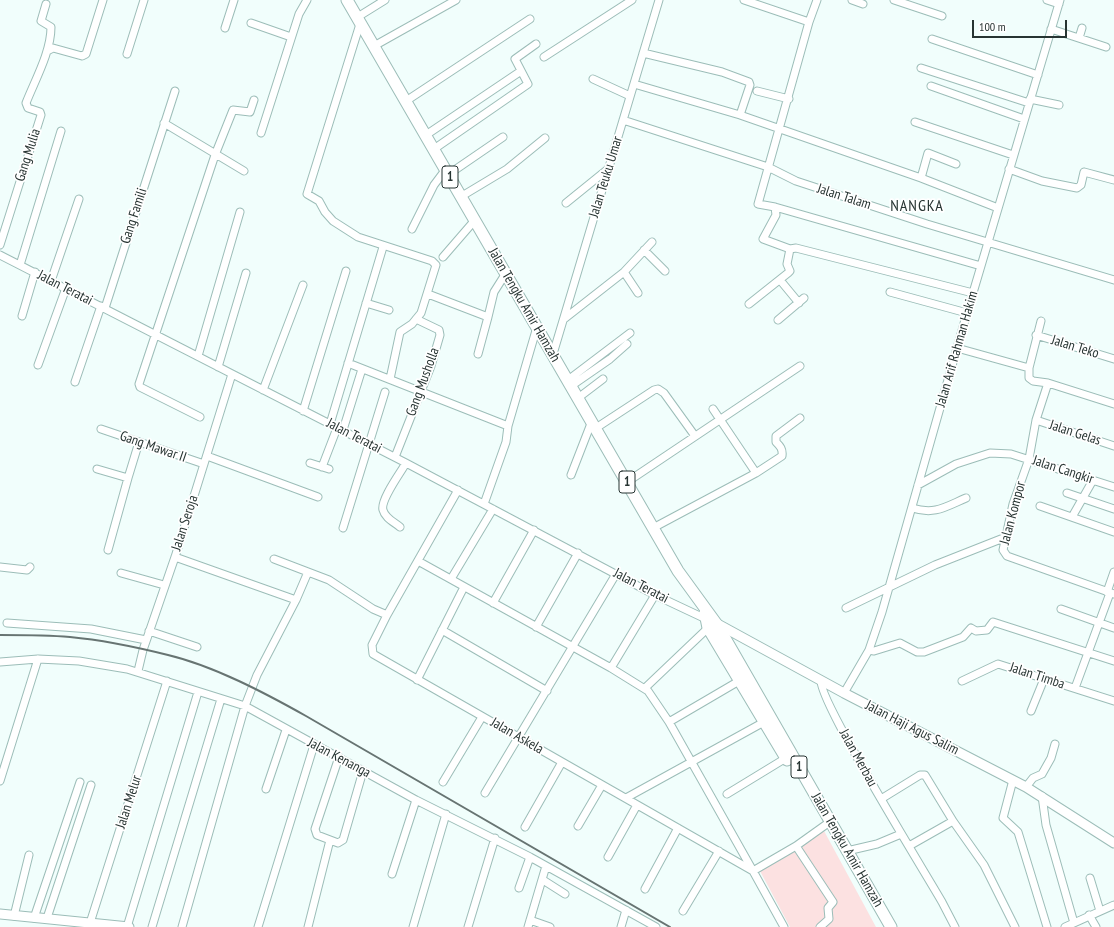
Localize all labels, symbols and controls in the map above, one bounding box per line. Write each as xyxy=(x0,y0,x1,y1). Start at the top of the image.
scale bar xyxy=(974,12,1069,38)
text: 100 m xyxy=(979,19,1006,34)
street label: Gang Mulia xyxy=(12,126,44,184)
street label: Jalan Teuku Umar xyxy=(586,134,626,220)
road number: 1 xyxy=(442,166,458,188)
street label: Jalan Talam xyxy=(815,180,873,214)
street label: Gang Famili xyxy=(117,186,151,246)
district label: NANGKA xyxy=(890,196,944,216)
street label: Jalan Tengku Amir Hamzah xyxy=(485,245,563,365)
street label: Jalan Teratai xyxy=(35,267,95,309)
street label: Jalan Arif Rahman Hakim xyxy=(932,289,982,409)
street label: Jalan Teko xyxy=(1049,332,1101,362)
street label: Gang Musholla xyxy=(403,345,443,419)
street label: Jalan Teratai xyxy=(324,415,384,457)
street label: Jalan Gelas xyxy=(1047,417,1103,449)
street label: Gang Mawar II xyxy=(117,428,189,466)
street label: Jalan Cangkir xyxy=(1030,452,1096,488)
road number: 1 xyxy=(619,471,635,493)
street label: Jalan Kompor xyxy=(997,480,1029,546)
street label: Jalan Seroja xyxy=(168,493,202,553)
street label: Jalan Teratai xyxy=(611,565,671,607)
street label: Jalan Timba xyxy=(1007,659,1067,693)
street label: Jalan Haji Agus Salim xyxy=(863,697,961,759)
street label: Jalan Askela xyxy=(488,714,546,758)
street label: Jalan Merbau xyxy=(835,726,881,790)
street label: Jalan Kenanga xyxy=(305,734,373,782)
road number: 1 xyxy=(791,756,807,778)
street label: Jalan Melur xyxy=(113,773,145,831)
street label: Jalan Tengku Amir Hamzah xyxy=(808,790,886,910)

